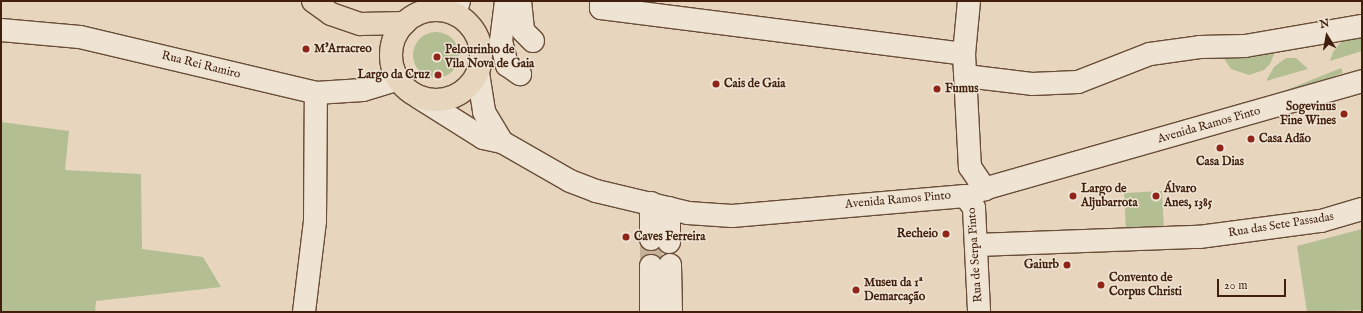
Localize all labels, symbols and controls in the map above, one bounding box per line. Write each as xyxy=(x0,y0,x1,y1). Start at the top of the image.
north arrow xyxy=(1307,16,1347,56)
text: N xyxy=(1319,16,1331,32)
place label: M'Arracreo xyxy=(314,42,372,56)
place label: Pelourinho de Vila Nova de Gaia xyxy=(445,43,534,71)
marker: M'Arracreo xyxy=(301,44,311,54)
street label: Rua Rei Ramiro xyxy=(160,48,242,82)
marker: Pelourinho de Vila Nova de Gaia xyxy=(432,52,442,62)
place label: Largo da Cruz xyxy=(357,68,430,82)
marker: Largo da Cruz xyxy=(433,70,443,80)
place label: Cais de Gaia xyxy=(724,77,785,91)
marker: Cais de Gaia xyxy=(711,79,721,89)
place label: Fumus xyxy=(945,82,978,96)
marker: Fumus xyxy=(932,84,942,94)
place label: Sogevinus Fine Wines xyxy=(1280,100,1336,128)
street label: Avenida Ramos Pinto xyxy=(1156,103,1262,147)
marker: Sogevinus Fine Wines xyxy=(1339,109,1349,119)
place label: Casa Adão xyxy=(1259,132,1311,146)
marker: Casa Adão xyxy=(1246,134,1256,144)
marker: Casa Dias xyxy=(1215,143,1225,153)
place label: Casa Dias xyxy=(1196,155,1244,169)
place label: Largo de Aljubarrota xyxy=(1081,182,1138,210)
place label: Álvaro Anes, 1385 xyxy=(1164,182,1212,210)
street label: Avenida Ramos Pinto xyxy=(844,188,952,212)
marker: Largo de Aljubarrota xyxy=(1068,191,1078,201)
marker: Álvaro Anes, 1385 xyxy=(1151,191,1161,201)
street label: Rua de Serpa Pinto xyxy=(965,207,985,303)
street label: Rua das Sete Passadas xyxy=(1227,210,1335,240)
place label: Recheio xyxy=(897,227,938,241)
marker: Recheio xyxy=(941,229,951,239)
place label: Caves Ferreira xyxy=(634,230,705,244)
marker: Caves Ferreira xyxy=(621,232,631,242)
place label: Gaiurb xyxy=(1024,258,1059,272)
marker: Gaiurb xyxy=(1062,260,1072,270)
place label: Convento de Corpus Christi xyxy=(1109,271,1182,299)
scale bar xyxy=(1219,271,1288,297)
place label: Museu da 1ª Demarcação xyxy=(864,276,925,304)
text: 20 m xyxy=(1224,278,1247,293)
marker: Convento de Corpus Christi xyxy=(1096,280,1106,290)
marker: Museu da 1ª Demarcação xyxy=(851,285,861,295)

